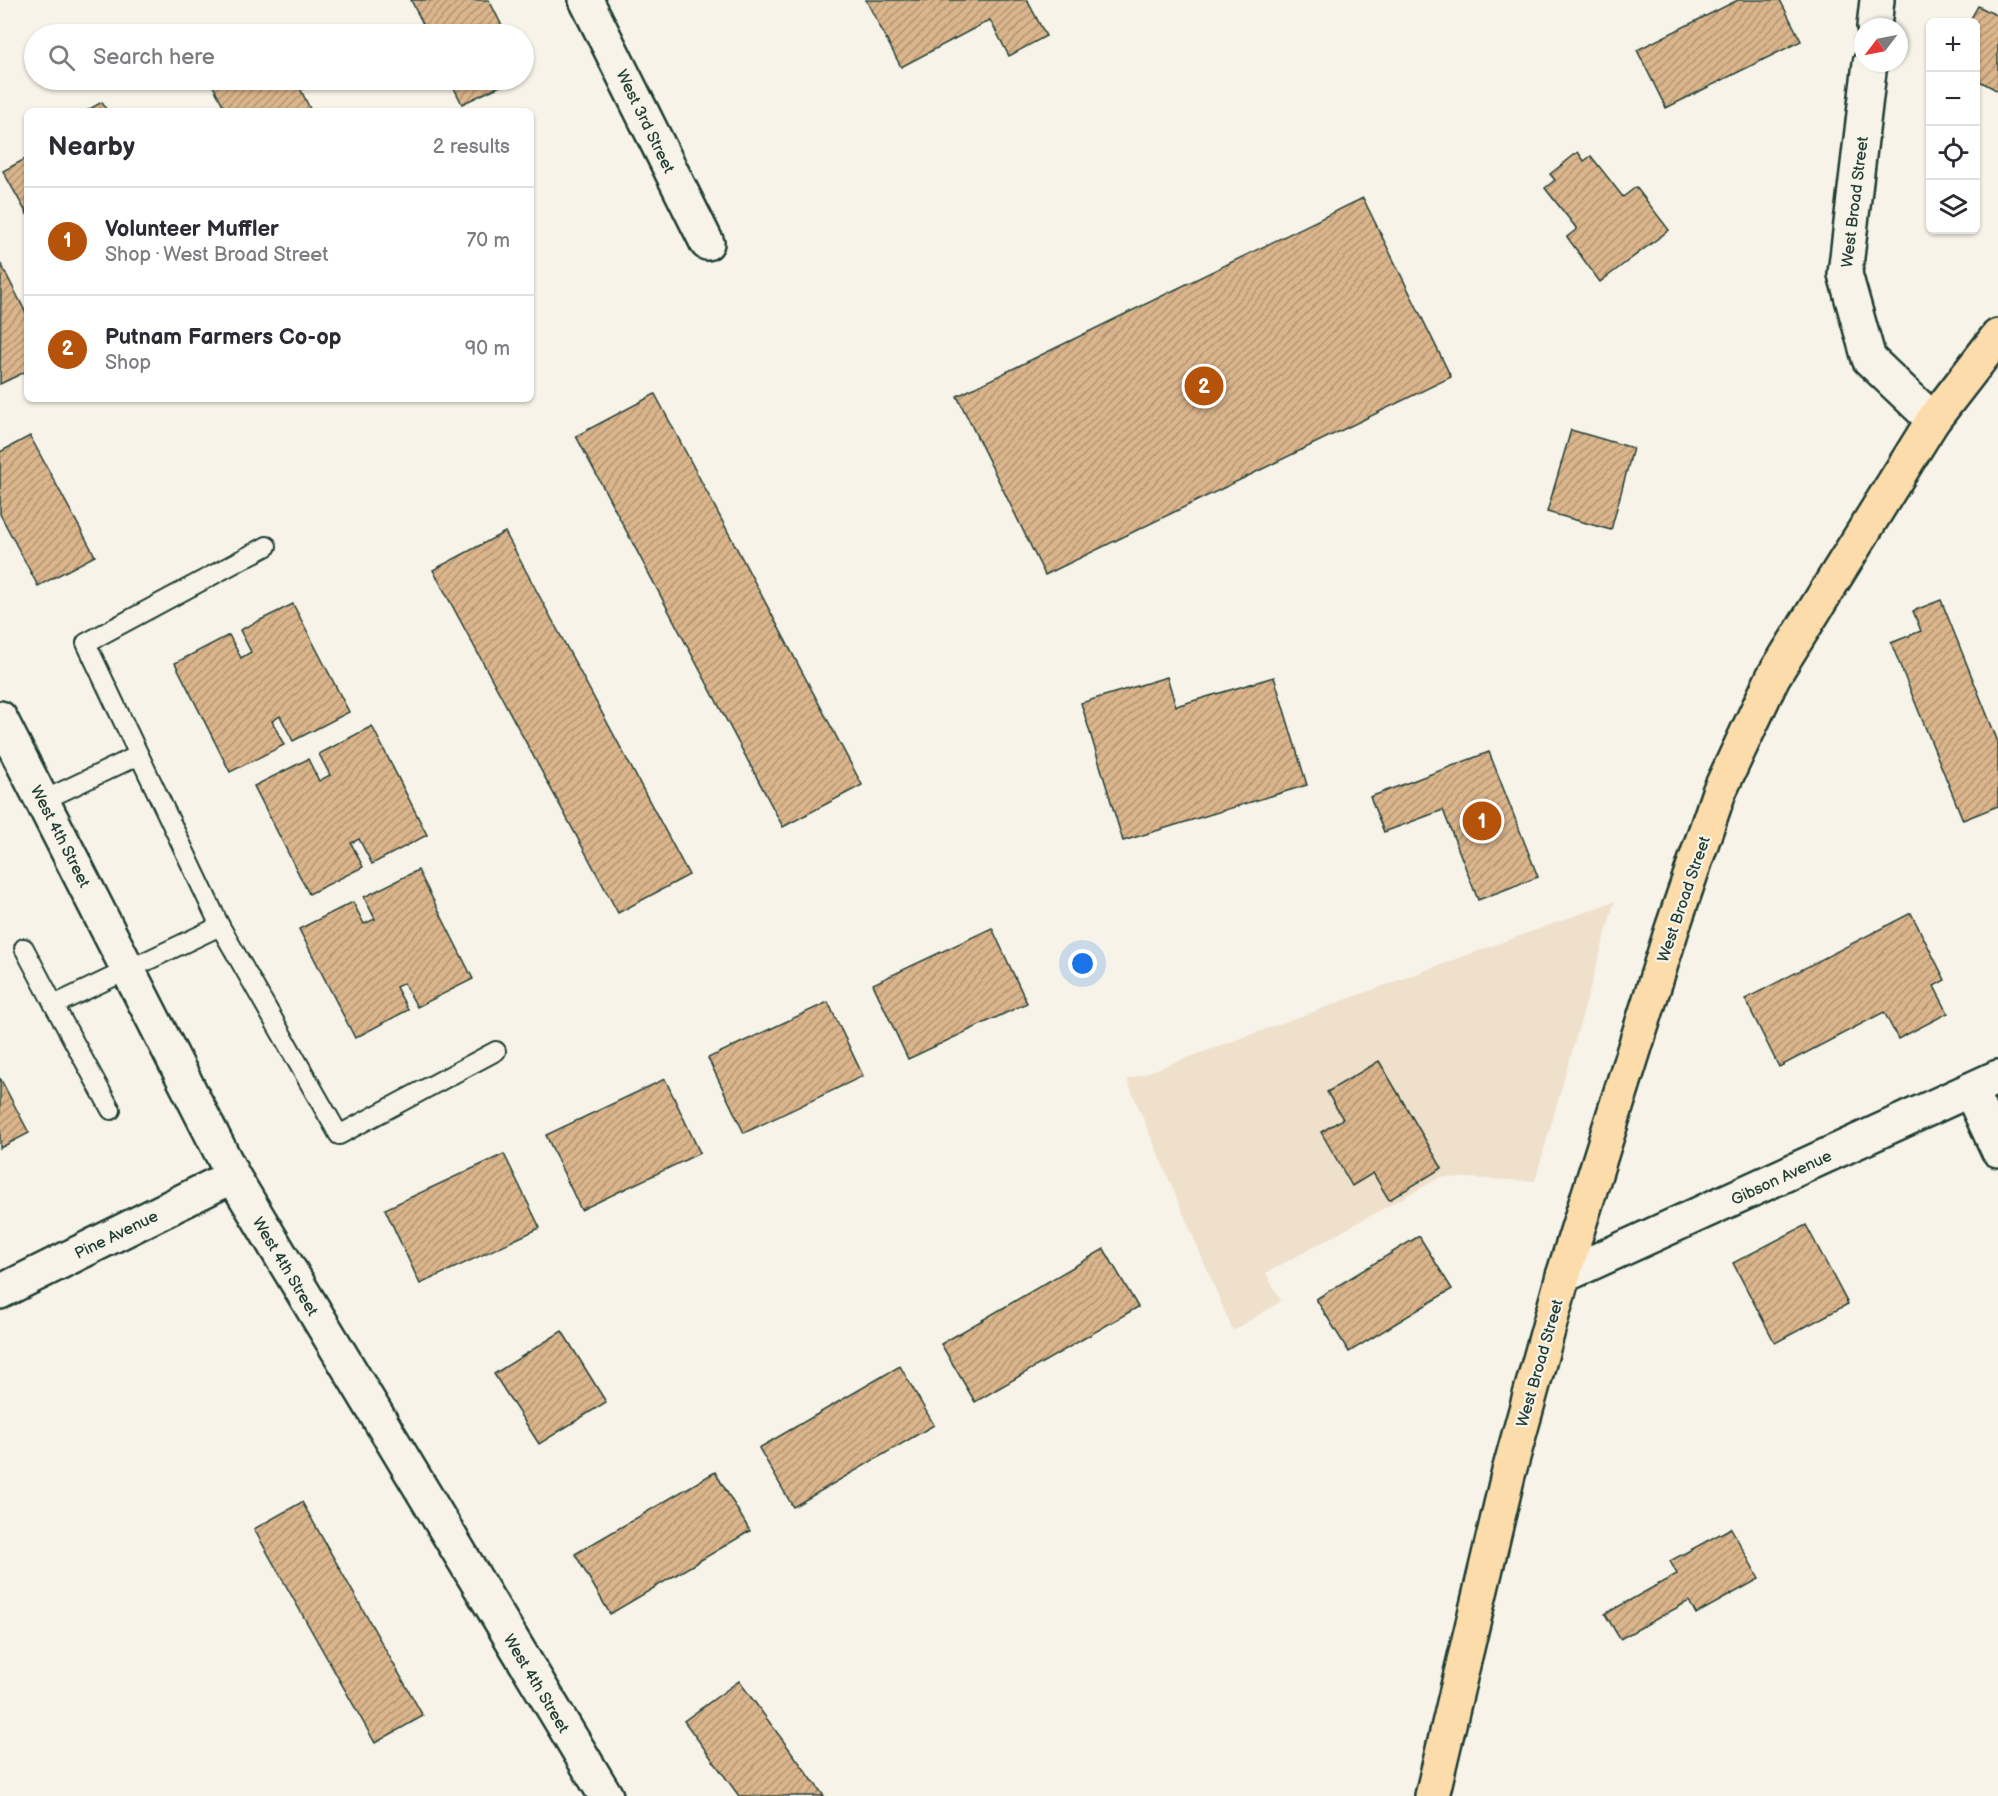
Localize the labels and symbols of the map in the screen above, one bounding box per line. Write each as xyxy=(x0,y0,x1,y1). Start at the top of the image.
north arrow xyxy=(1854,18,1908,72)
street label: West 3rd Street xyxy=(611,67,678,177)
street label: West Broad Street xyxy=(1838,135,1873,269)
pin: 2 xyxy=(1184,364,1224,408)
street label: West 4th Street xyxy=(26,783,94,891)
pin: 1 xyxy=(1462,798,1502,844)
street label: West Broad Street xyxy=(1654,834,1715,965)
your location xyxy=(1068,949,1097,978)
street label: Gibson Avenue xyxy=(1728,1147,1835,1210)
street label: Pine Avenue xyxy=(72,1207,162,1264)
street label: West 4th Street xyxy=(248,1214,322,1320)
street label: West Broad Street xyxy=(1513,1297,1568,1429)
street label: West 4th Street xyxy=(499,1631,573,1737)

